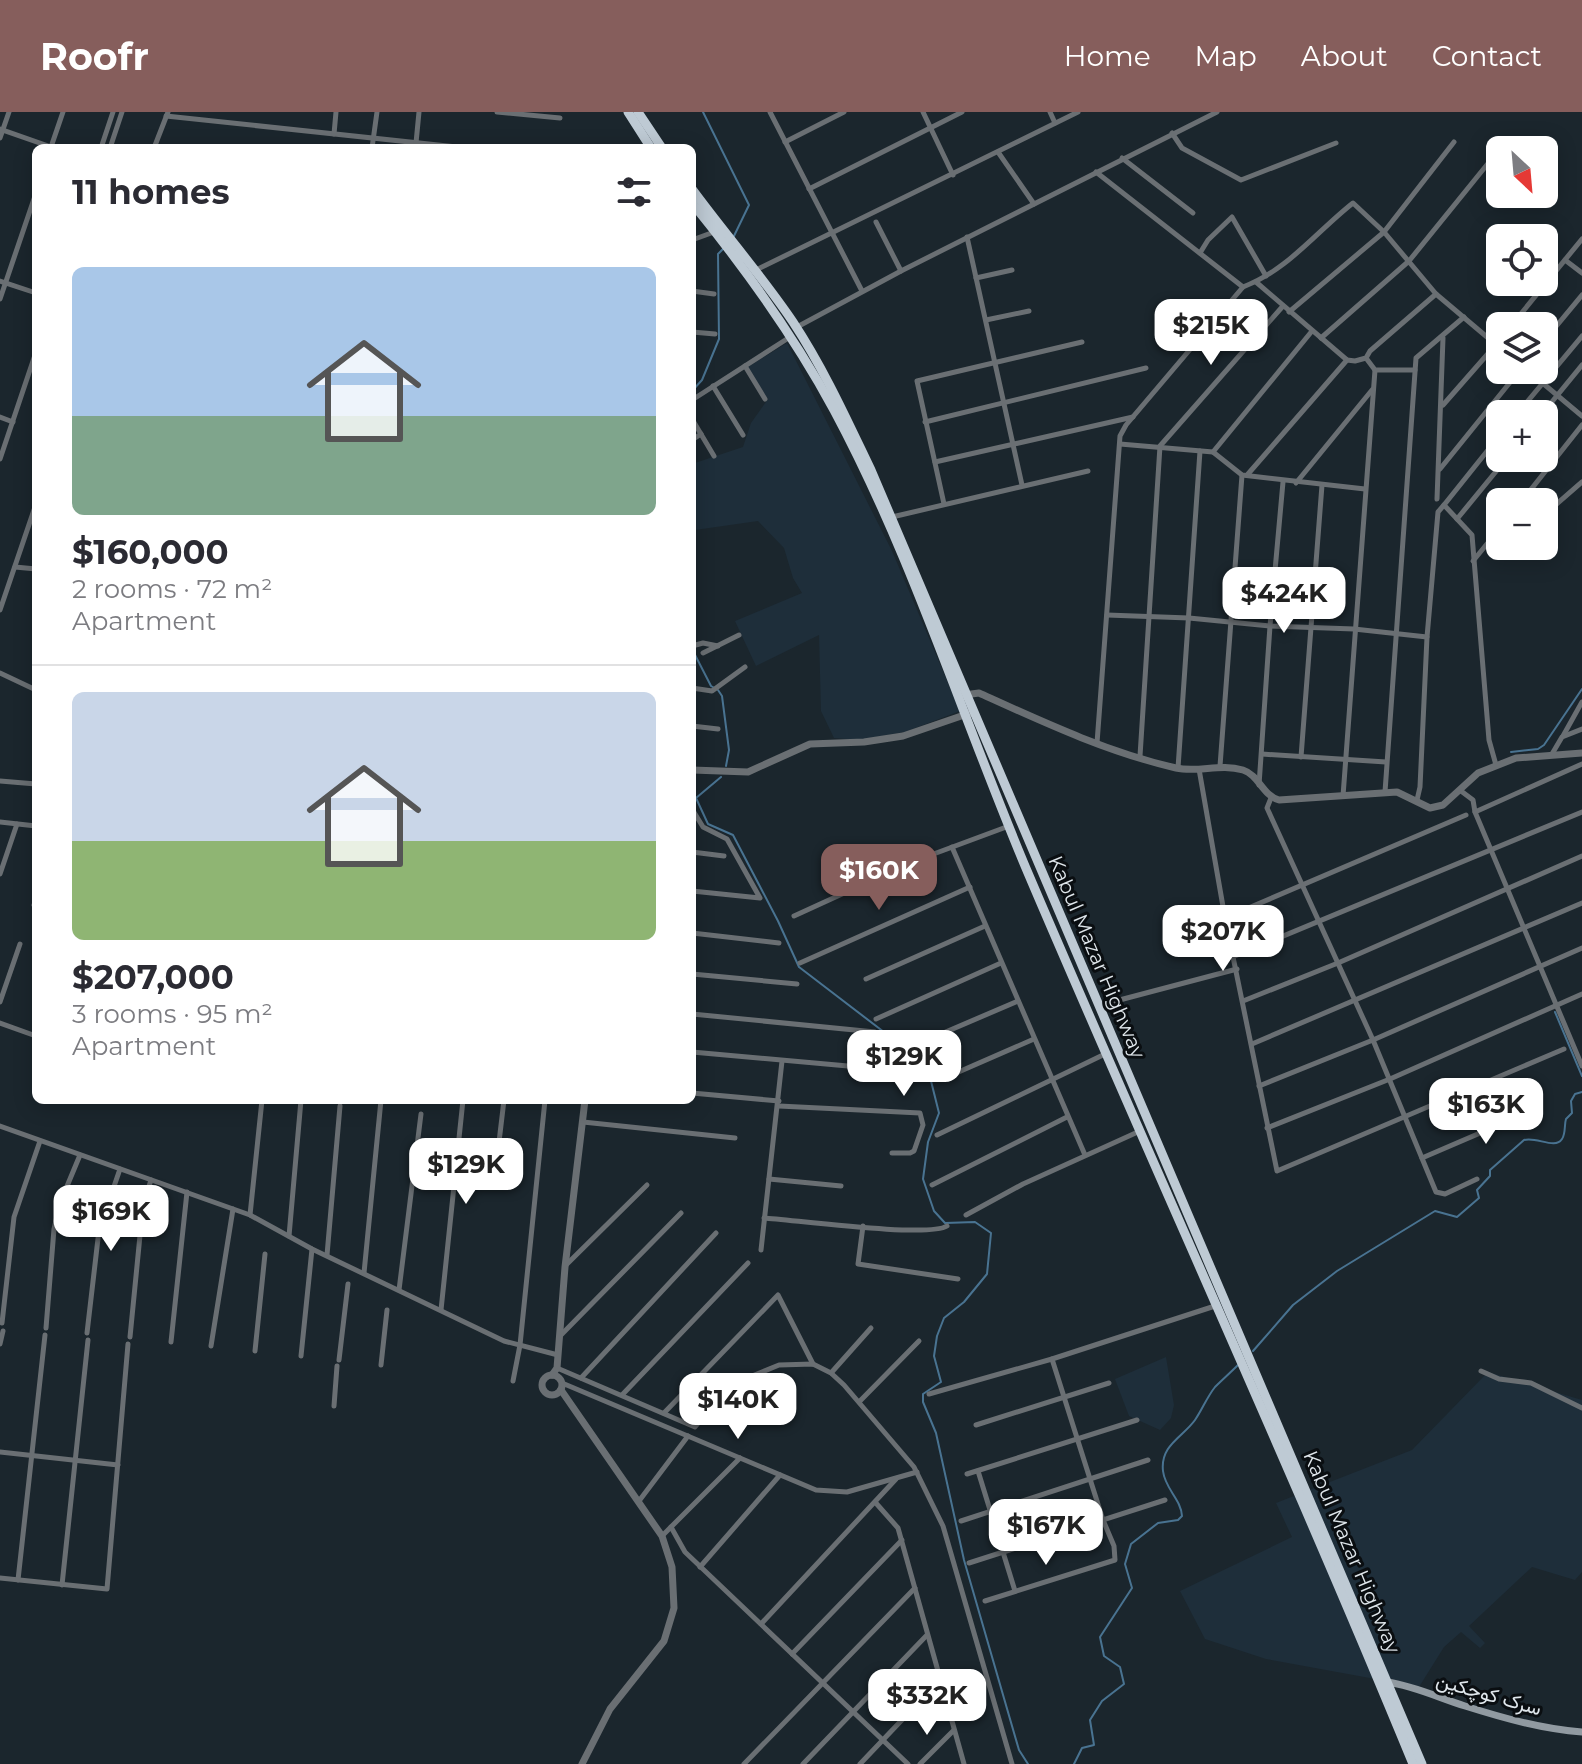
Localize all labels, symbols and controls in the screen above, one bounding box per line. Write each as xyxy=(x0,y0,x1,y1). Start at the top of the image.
text: Roofr xyxy=(40,33,149,80)
text: Home xyxy=(1064,39,1151,73)
text: Map xyxy=(1195,39,1257,73)
text: About xyxy=(1301,39,1388,73)
text: Contact xyxy=(1432,39,1542,73)
north arrow xyxy=(1486,136,1558,208)
map controls xyxy=(1486,136,1558,560)
icon: filters xyxy=(612,170,656,214)
text: 11 homes xyxy=(72,171,230,213)
button: locate xyxy=(1486,224,1558,296)
pin: $215K xyxy=(1155,299,1267,367)
text: $215K xyxy=(1173,309,1249,341)
button: layers xyxy=(1486,312,1558,384)
icon: home xyxy=(292,319,436,463)
button: + xyxy=(1486,400,1558,472)
button: − xyxy=(1486,488,1558,560)
text: $160,000 xyxy=(72,531,229,573)
pin: $424K xyxy=(1228,567,1340,635)
text: 2 rooms · 72 m² xyxy=(72,573,272,605)
text: $424K xyxy=(1241,577,1328,609)
text: Apartment xyxy=(72,605,216,637)
icon: home xyxy=(292,744,436,888)
pin: $160K xyxy=(823,844,935,912)
street label: Kabul Mazar Highway xyxy=(1043,852,1151,1062)
text: $160K xyxy=(839,854,919,886)
pin: $207K xyxy=(1167,905,1279,973)
text: $207K xyxy=(1181,915,1265,947)
text: $207,000 xyxy=(72,956,234,998)
text: 3 rooms · 95 m² xyxy=(72,998,273,1030)
text: Apartment xyxy=(72,1030,216,1062)
pin: $129K xyxy=(848,1030,960,1098)
text: $129K xyxy=(865,1040,943,1072)
pin: $163K xyxy=(1430,1078,1542,1146)
text: $163K xyxy=(1447,1088,1525,1120)
pin: $129K xyxy=(410,1138,522,1206)
text: $129K xyxy=(427,1148,505,1180)
pin: $169K xyxy=(55,1185,167,1253)
text: $169K xyxy=(72,1195,150,1227)
pin: $140K xyxy=(682,1373,794,1441)
text: $140K xyxy=(697,1383,779,1415)
street label: Kabul Mazar Highway xyxy=(1298,1447,1406,1657)
pin: $167K xyxy=(990,1499,1102,1567)
text: $167K xyxy=(1007,1509,1085,1541)
street label: سرک کوچکین xyxy=(1433,1668,1544,1722)
pin: $332K xyxy=(871,1669,983,1737)
text: $332K xyxy=(886,1679,968,1711)

